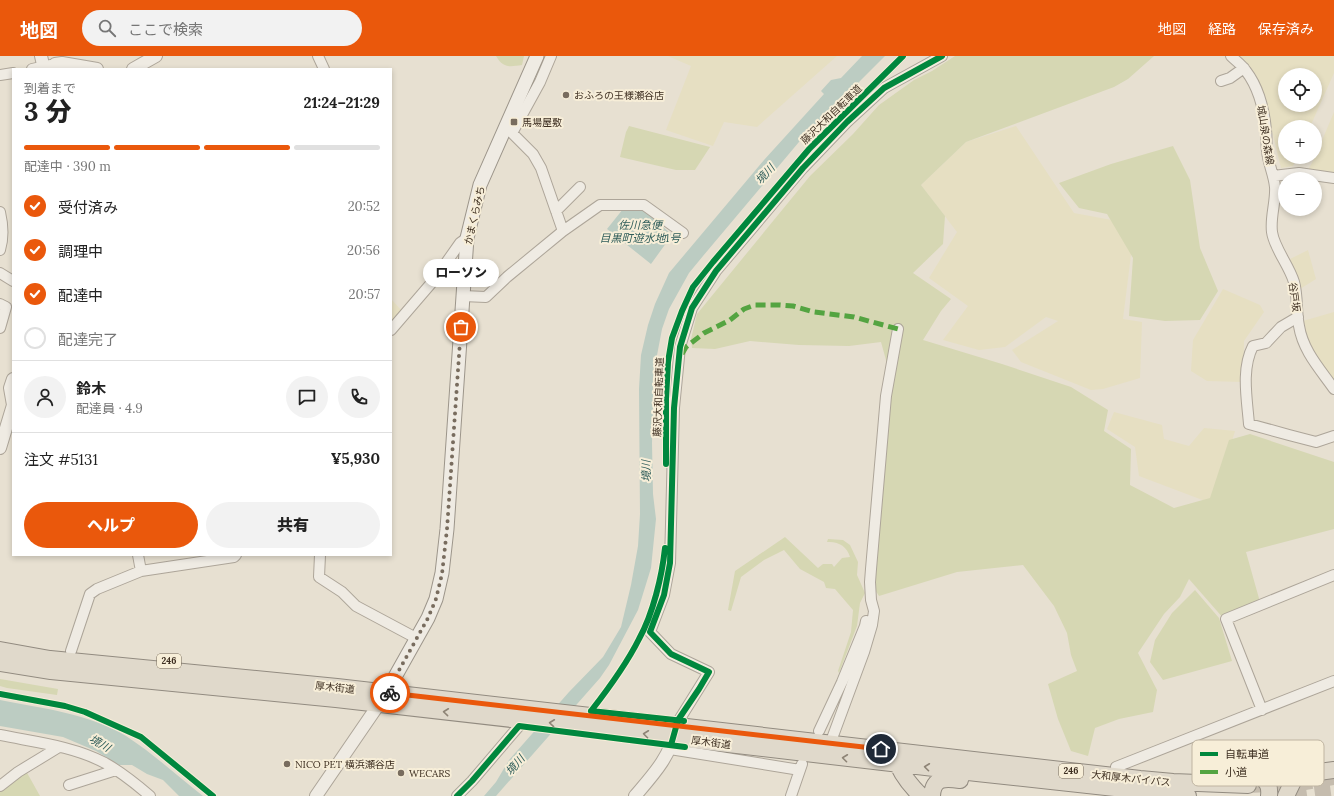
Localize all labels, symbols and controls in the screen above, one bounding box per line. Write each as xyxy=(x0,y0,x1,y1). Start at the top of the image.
search box xyxy=(82,10,362,46)
icon: search xyxy=(96,17,118,39)
text: 地図 xyxy=(20,18,58,42)
text: ここで検索 xyxy=(128,20,203,39)
text: 地図 xyxy=(1158,20,1186,38)
text: 経路 xyxy=(1208,20,1236,38)
text: 保存済み xyxy=(1258,20,1314,38)
map controls xyxy=(1278,68,1322,216)
button: locate xyxy=(1278,68,1322,112)
text: 到着まで xyxy=(24,80,76,97)
street label: 藤沢大和自転車道 xyxy=(798,82,865,147)
place label: おふろの王様瀬谷店 xyxy=(574,89,664,102)
marker: おふろの王様瀬谷店 xyxy=(561,90,571,100)
text: 21:24–21:29 xyxy=(303,93,380,112)
text: 3 分 xyxy=(24,95,71,128)
street label: 城山泉の森線 xyxy=(1254,104,1277,166)
place label: 馬場屋敷 xyxy=(522,116,562,129)
marker: 馬場屋敷 xyxy=(509,117,519,127)
button: + xyxy=(1278,120,1322,164)
text: 配達中 · 390 m xyxy=(24,158,111,175)
water label: 境川 xyxy=(752,160,778,187)
button: − xyxy=(1278,172,1322,216)
street label: かまくらみち xyxy=(461,184,488,246)
icon: check xyxy=(24,195,46,217)
text: 受付済み xyxy=(58,198,118,217)
text: 20:52 xyxy=(348,198,380,215)
water label: 佐川急便 目黒町遊水地1号 xyxy=(600,218,681,245)
icon: check xyxy=(24,239,46,261)
text: 調理中 xyxy=(58,242,103,261)
text: 20:56 xyxy=(347,242,380,259)
callout: ローソン xyxy=(423,259,499,287)
text: ローソン xyxy=(435,264,487,281)
street label: 谷戸坂 xyxy=(1286,281,1303,313)
icon: check xyxy=(24,283,46,305)
text: 配達中 xyxy=(58,286,103,305)
text: 20:57 xyxy=(349,286,380,303)
pin xyxy=(444,310,478,344)
icon: bag xyxy=(450,316,472,338)
text: 配達完了 xyxy=(58,330,118,349)
street label: 藤沢大和自転車道 xyxy=(651,357,666,437)
button: person xyxy=(24,376,66,418)
button: chat xyxy=(286,376,328,418)
button: phone xyxy=(338,376,380,418)
text: 鈴木 xyxy=(76,379,106,398)
text: 配達員 · 4.9 xyxy=(76,400,143,417)
text: ¥5,930 xyxy=(331,449,380,468)
text: 注文 #5131 xyxy=(24,450,98,469)
water label: 境川 xyxy=(639,459,653,482)
button: ヘルプ xyxy=(24,502,198,548)
button: 共有 xyxy=(206,502,380,548)
road number: 246 xyxy=(157,654,181,668)
courier xyxy=(370,673,410,713)
street label: 厚木街道 xyxy=(314,679,356,696)
icon: bike xyxy=(379,682,401,704)
one-way arrow xyxy=(443,707,449,716)
one-way arrow xyxy=(549,719,555,728)
one-way arrow xyxy=(643,730,649,739)
water label: 境川 xyxy=(87,731,114,755)
pin xyxy=(864,732,898,766)
street label: 厚木街道 xyxy=(690,734,732,751)
icon: home xyxy=(870,738,892,760)
legend xyxy=(1192,740,1324,786)
text: 自転車道 xyxy=(1225,747,1269,761)
water label: 境川 xyxy=(503,751,528,778)
one-way arrow xyxy=(842,753,848,762)
place label: NICO PET 横浜瀬谷店 xyxy=(295,758,395,771)
marker: NICO PET 横浜瀬谷店 xyxy=(282,759,292,769)
one-way arrow xyxy=(924,763,930,772)
road number: 246 xyxy=(1059,764,1083,778)
text: 小道 xyxy=(1225,765,1247,779)
place label: WECARS xyxy=(409,767,451,780)
marker: WECARS xyxy=(396,768,406,778)
street label: 大和厚木バイパス xyxy=(1091,768,1171,789)

